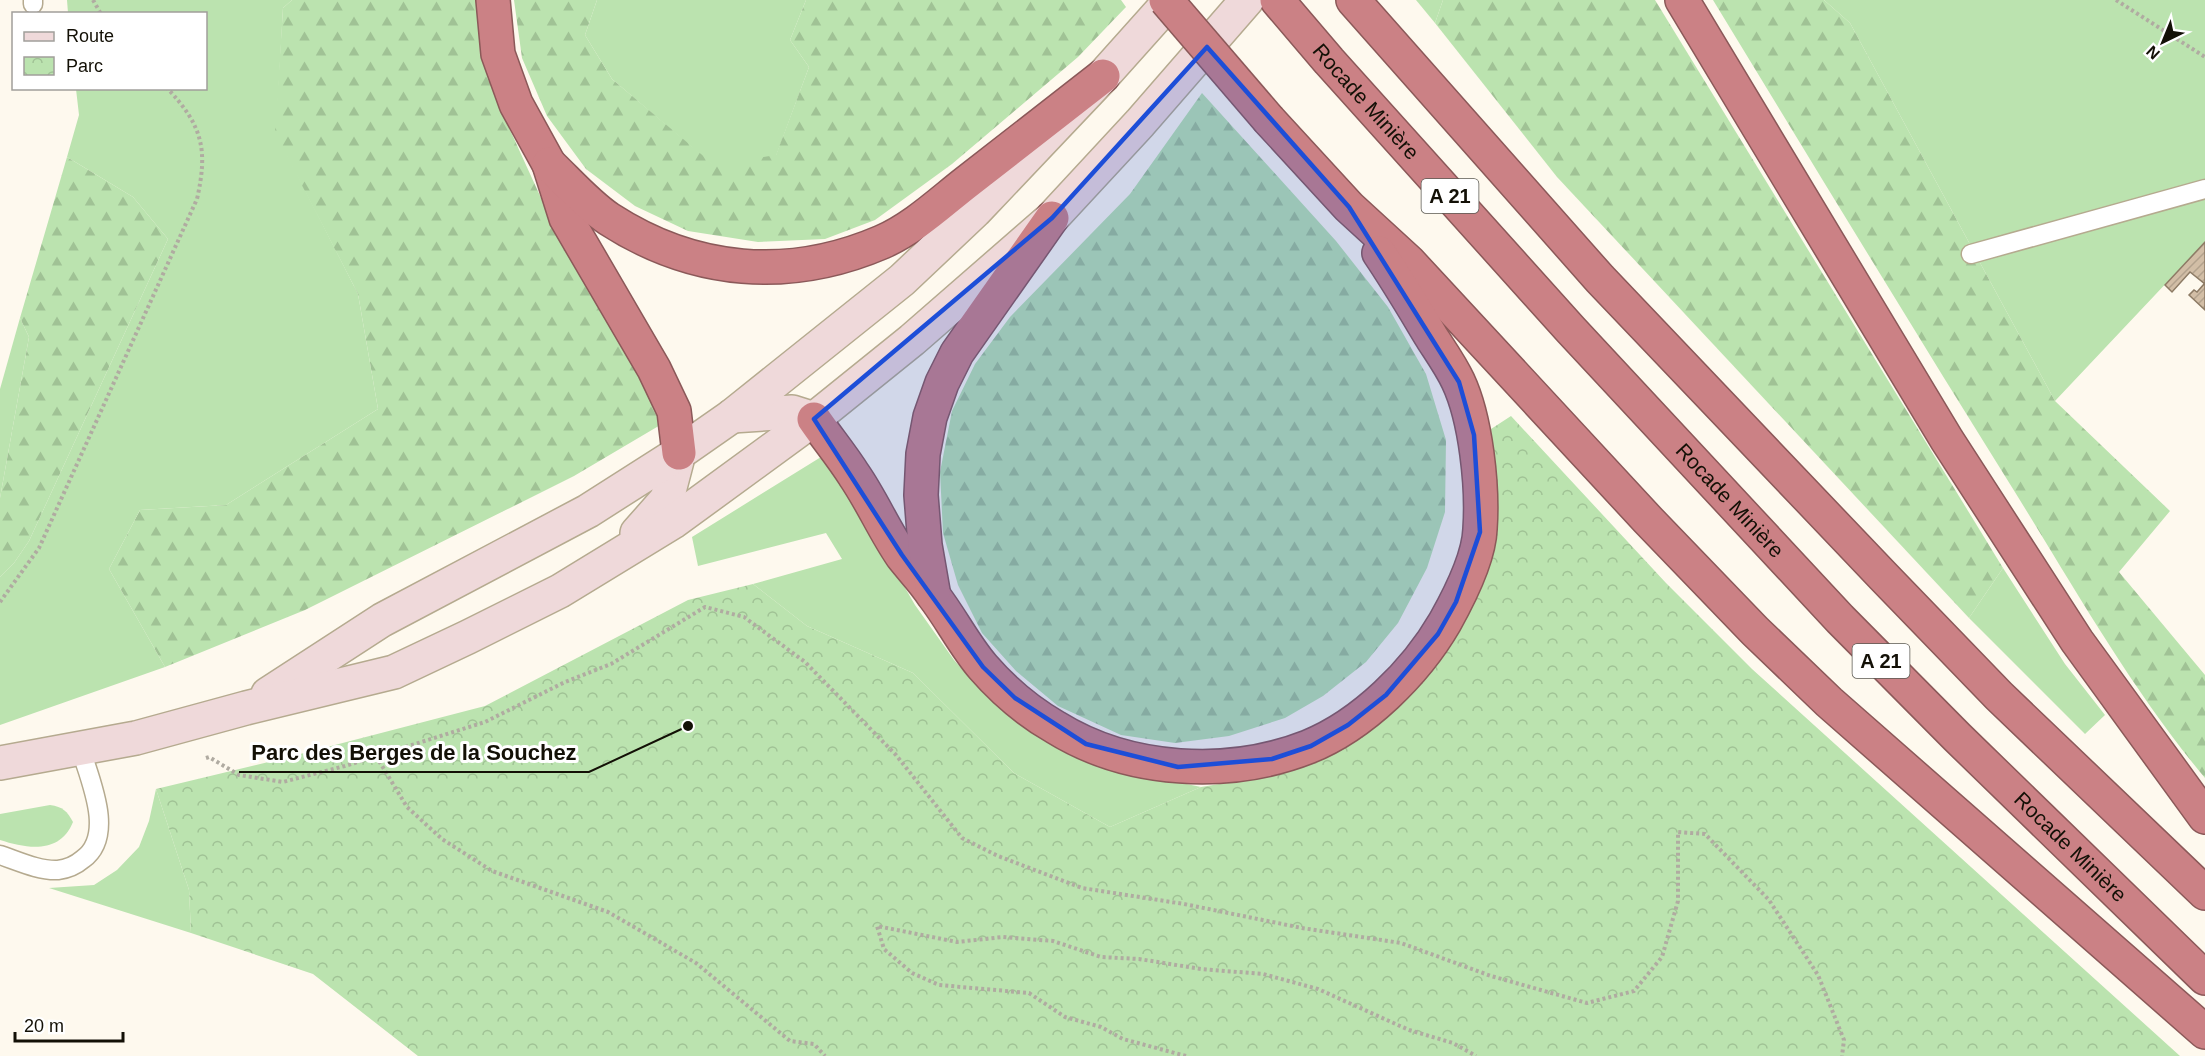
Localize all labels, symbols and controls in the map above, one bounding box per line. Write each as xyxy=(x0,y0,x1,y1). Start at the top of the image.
legend xyxy=(12,12,207,90)
north arrow xyxy=(2133,12,2193,72)
text: Route xyxy=(66,26,114,46)
street label: Rocade Minière xyxy=(1308,39,1424,164)
text: N xyxy=(2143,42,2163,63)
text: Parc xyxy=(66,56,103,76)
road number: A 21 xyxy=(1422,179,1478,213)
street label: Rocade Minière xyxy=(1672,439,1789,562)
road number: A 21 xyxy=(1852,644,1910,678)
callout: Parc des Berges de la Souchez xyxy=(239,732,589,772)
text: Parc des Berges de la Souchez xyxy=(251,740,577,765)
street label: Rocade Minière xyxy=(2010,787,2131,906)
scale bar xyxy=(15,1005,123,1043)
text: 20 m xyxy=(24,1016,64,1036)

